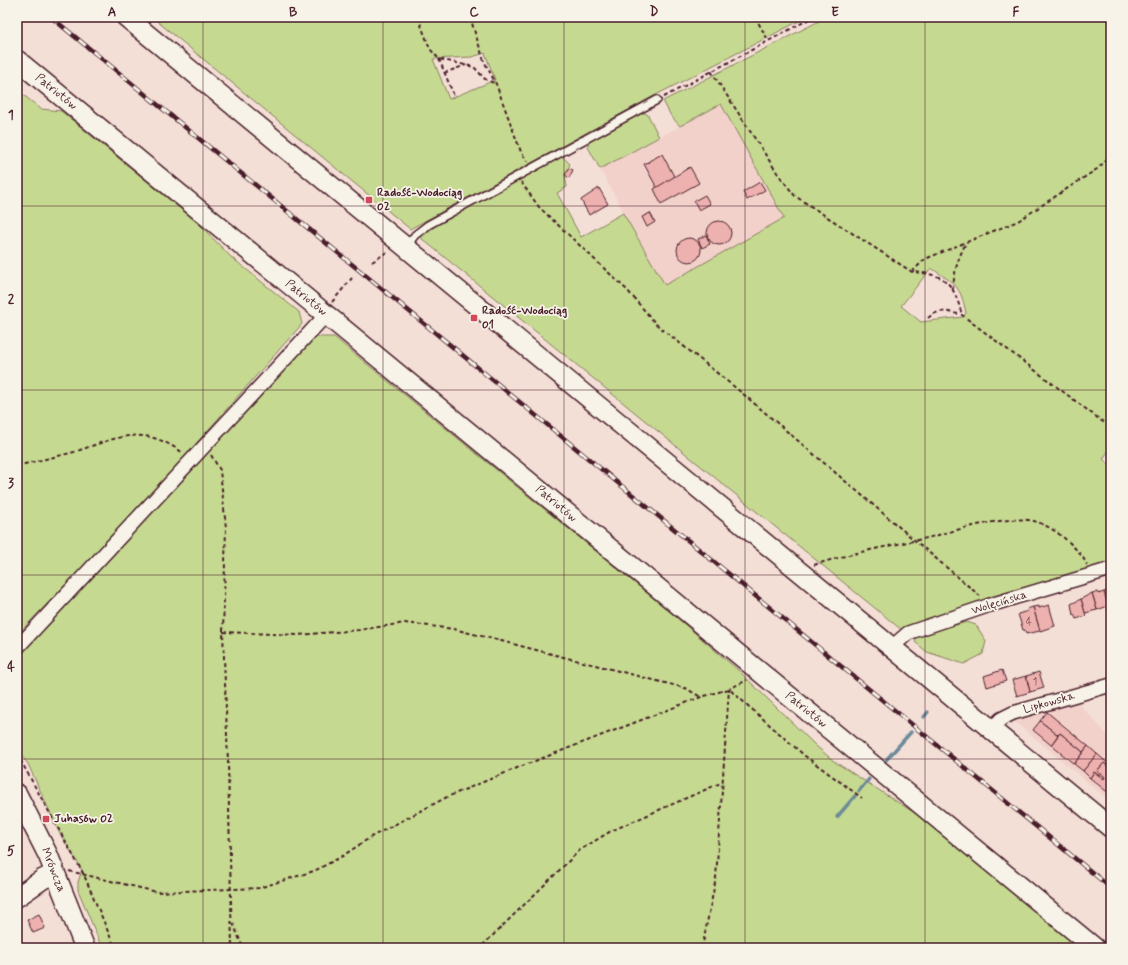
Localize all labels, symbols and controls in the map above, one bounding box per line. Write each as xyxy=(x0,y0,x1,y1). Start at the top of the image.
text: A xyxy=(108,4,116,21)
text: B xyxy=(289,4,298,21)
text: C xyxy=(469,4,479,21)
text: D xyxy=(650,4,659,21)
text: E xyxy=(831,4,839,21)
text: F xyxy=(1013,4,1020,21)
street label: Patriotów xyxy=(32,70,80,114)
text: 1 xyxy=(8,107,14,124)
place label: Radość-Wodociąg 02 xyxy=(377,185,462,215)
marker: Radość-Wodociąg 02 xyxy=(364,195,374,205)
street label: Patriotów xyxy=(282,276,330,320)
text: 2 xyxy=(8,291,15,308)
place label: Radość-Wodociąg 01 xyxy=(482,303,567,333)
marker: Radość-Wodociąg 01 xyxy=(469,313,479,323)
text: 3 xyxy=(8,475,14,492)
street label: Patriotów xyxy=(532,482,580,526)
street label: Wolęcińska xyxy=(969,587,1029,619)
house number: 4 xyxy=(1026,616,1032,629)
text: 4 xyxy=(7,659,15,676)
house number: 1 xyxy=(1033,676,1037,689)
street label: Patriotów xyxy=(782,688,830,732)
street label: Lipkowska xyxy=(1021,688,1077,718)
place label: Juhasów 02 xyxy=(54,811,113,827)
marker: Juhasów 02 xyxy=(41,814,51,824)
text: 5 xyxy=(7,843,15,860)
street label: Mrówcza xyxy=(37,845,69,895)

